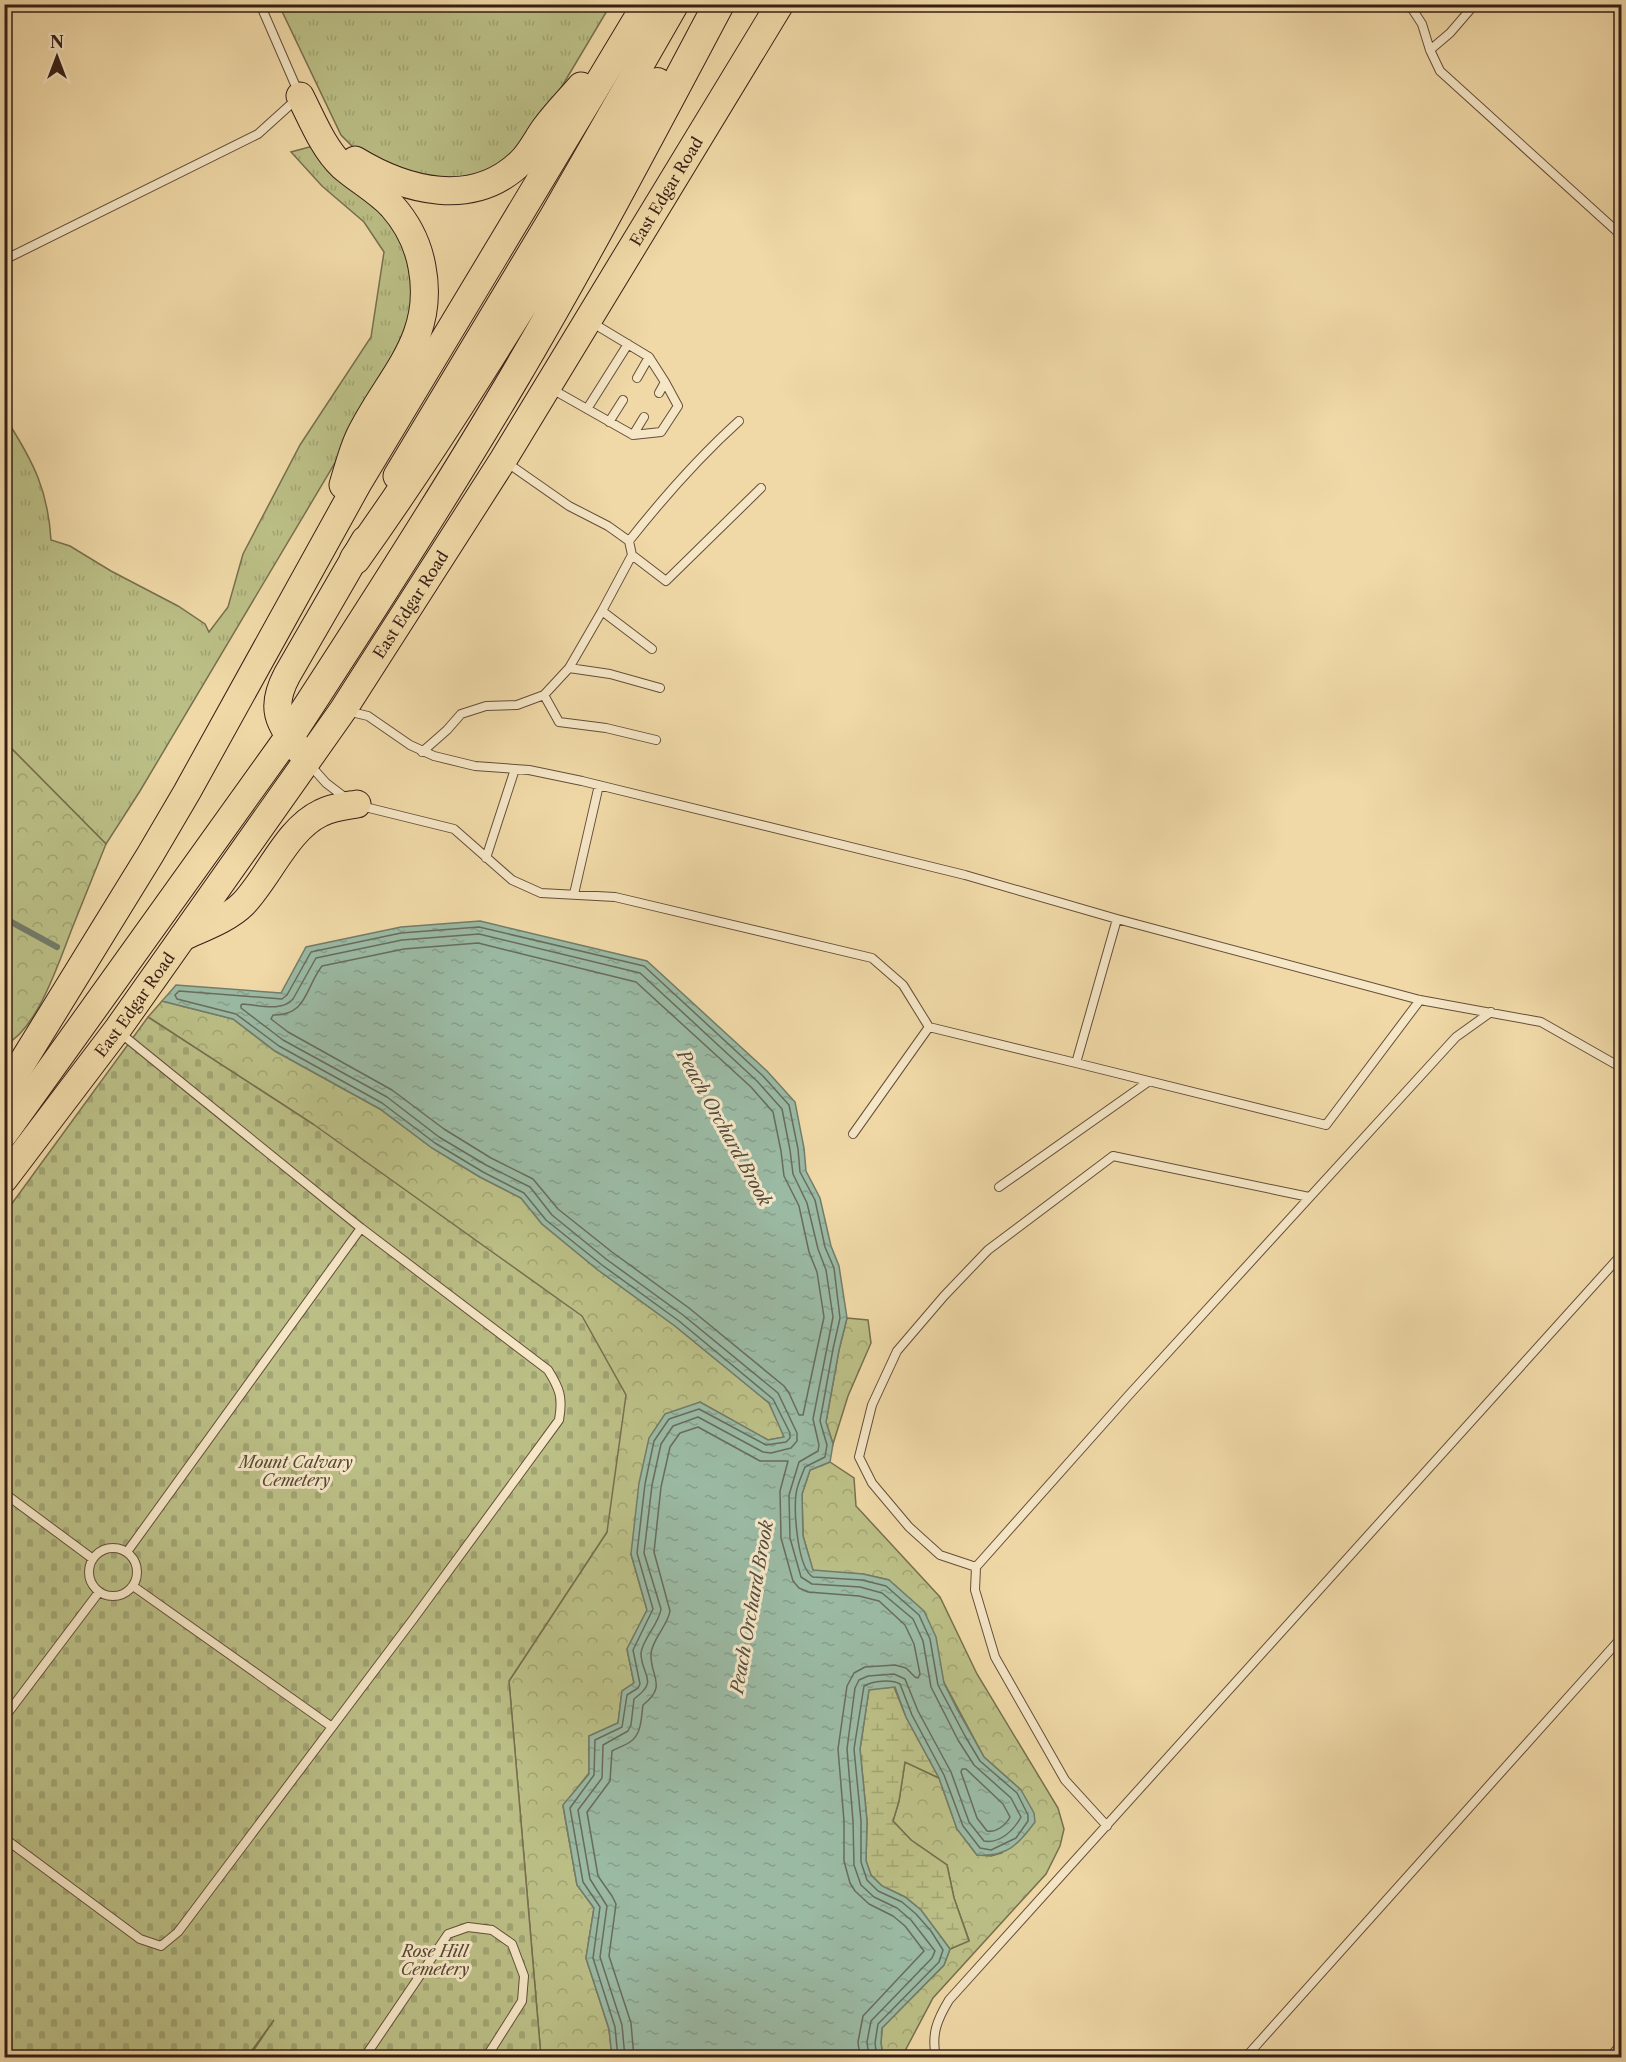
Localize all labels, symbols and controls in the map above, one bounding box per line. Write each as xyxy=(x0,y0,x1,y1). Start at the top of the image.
north arrow xyxy=(27,27,87,87)
text: N xyxy=(50,32,64,52)
street label: East Edgar Road xyxy=(625,133,707,250)
street label: East Edgar Road xyxy=(369,547,453,662)
street label: East Edgar Road xyxy=(90,948,179,1061)
water label: Peach Orchard Brook xyxy=(671,1044,777,1211)
park label: Mount Calvary Cemetery xyxy=(237,1452,353,1490)
water label: Peach Orchard Brook xyxy=(726,1518,778,1697)
park label: Rose Hill Cemetery xyxy=(400,1941,470,1979)

